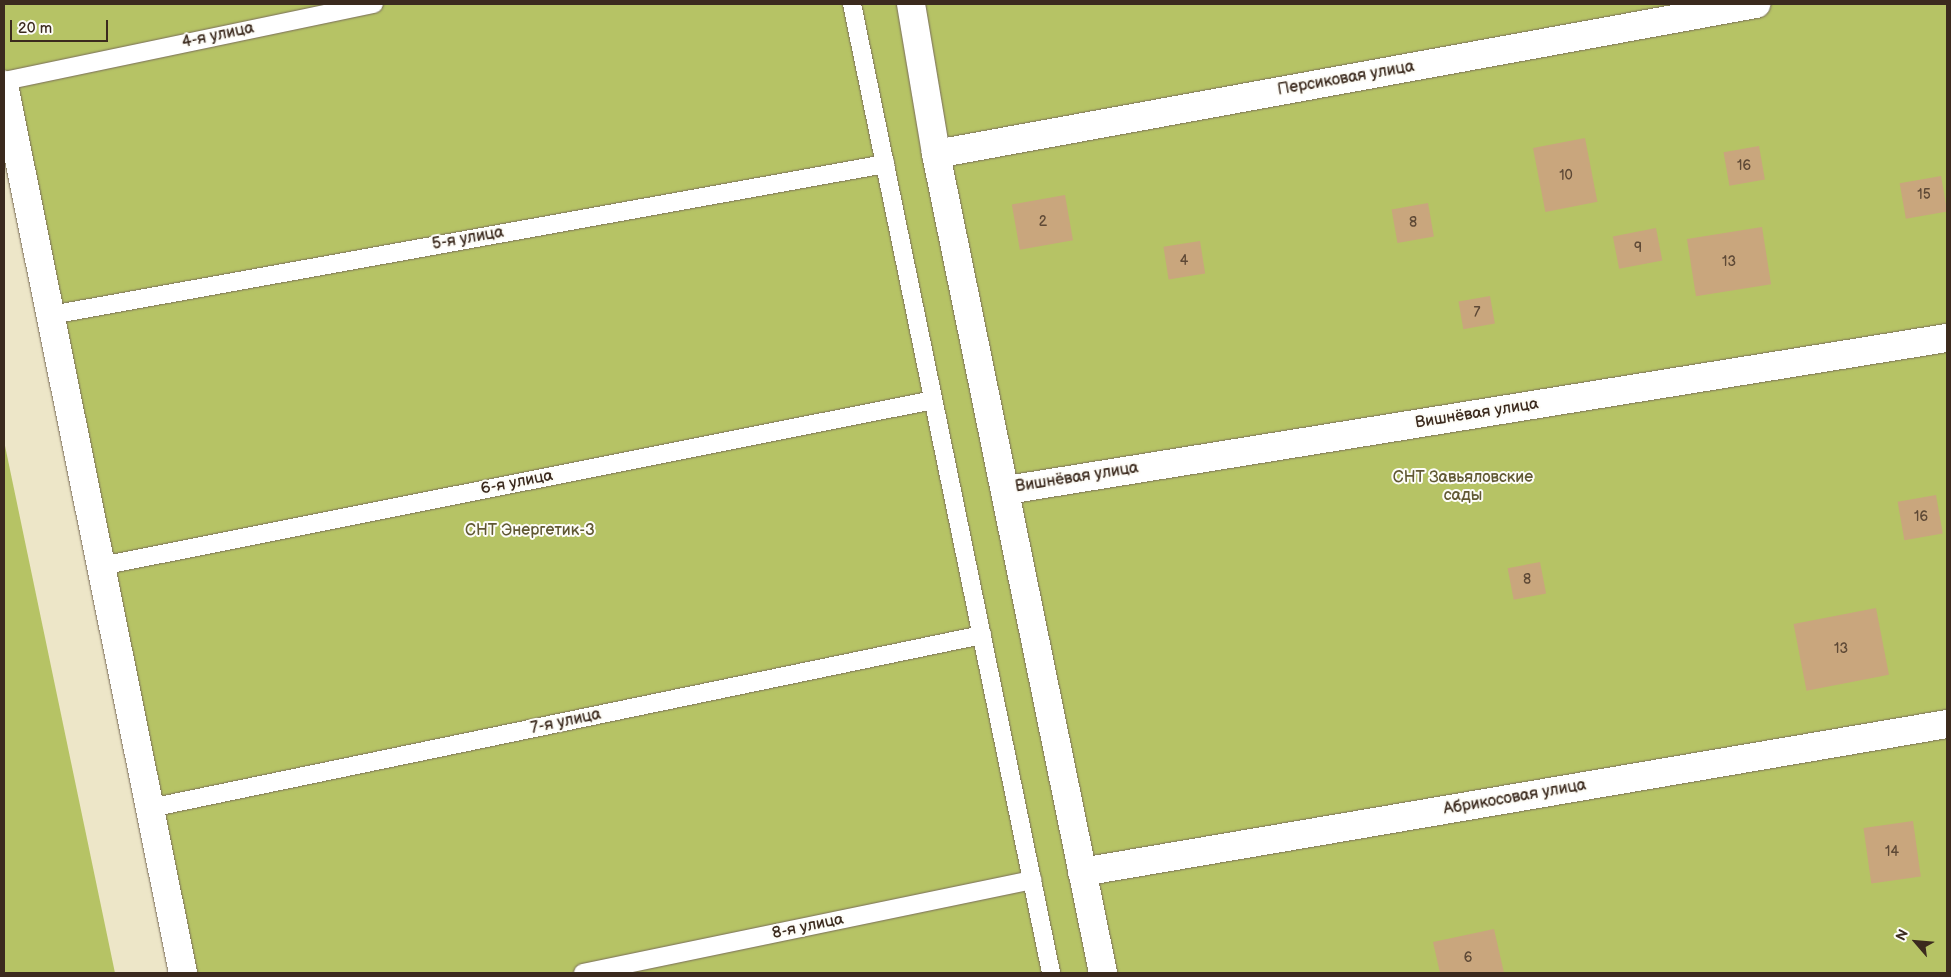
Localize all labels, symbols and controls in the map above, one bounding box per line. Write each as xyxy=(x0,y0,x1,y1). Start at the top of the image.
scale bar xyxy=(12,10,110,42)
text: 20 m xyxy=(18,19,52,38)
street label: 4-я улица xyxy=(180,19,256,53)
street label: Персиковая улица xyxy=(1276,58,1416,100)
house number: 16 xyxy=(1737,158,1751,174)
house number: 10 xyxy=(1559,168,1573,184)
house number: 15 xyxy=(1917,187,1931,203)
house number: 2 xyxy=(1039,214,1047,230)
house number: 8 xyxy=(1409,215,1417,231)
street label: 5-я улица xyxy=(431,223,505,255)
house number: 9 xyxy=(1634,240,1642,256)
house number: 4 xyxy=(1180,253,1188,269)
house number: 13 xyxy=(1722,254,1736,270)
house number: 7 xyxy=(1474,305,1480,321)
street label: Вишнёвая улица xyxy=(1414,395,1540,433)
street label: Вишнёвая улица xyxy=(1014,459,1140,497)
street label: 6-я улица xyxy=(479,467,555,499)
park label: СНТ Завьяловские сады xyxy=(1393,468,1533,506)
house number: 16 xyxy=(1914,509,1928,525)
park label: СНТ Энергетик-3 xyxy=(465,521,595,541)
house number: 8 xyxy=(1523,572,1531,588)
house number: 13 xyxy=(1834,641,1848,657)
street label: 7-я улица xyxy=(529,705,603,739)
street label: Абрикосовая улица xyxy=(1442,776,1588,820)
house number: 14 xyxy=(1885,844,1899,860)
street label: 8-я улица xyxy=(770,910,846,944)
north arrow xyxy=(1891,917,1941,967)
text: N xyxy=(1892,926,1912,944)
house number: 6 xyxy=(1464,950,1472,966)

